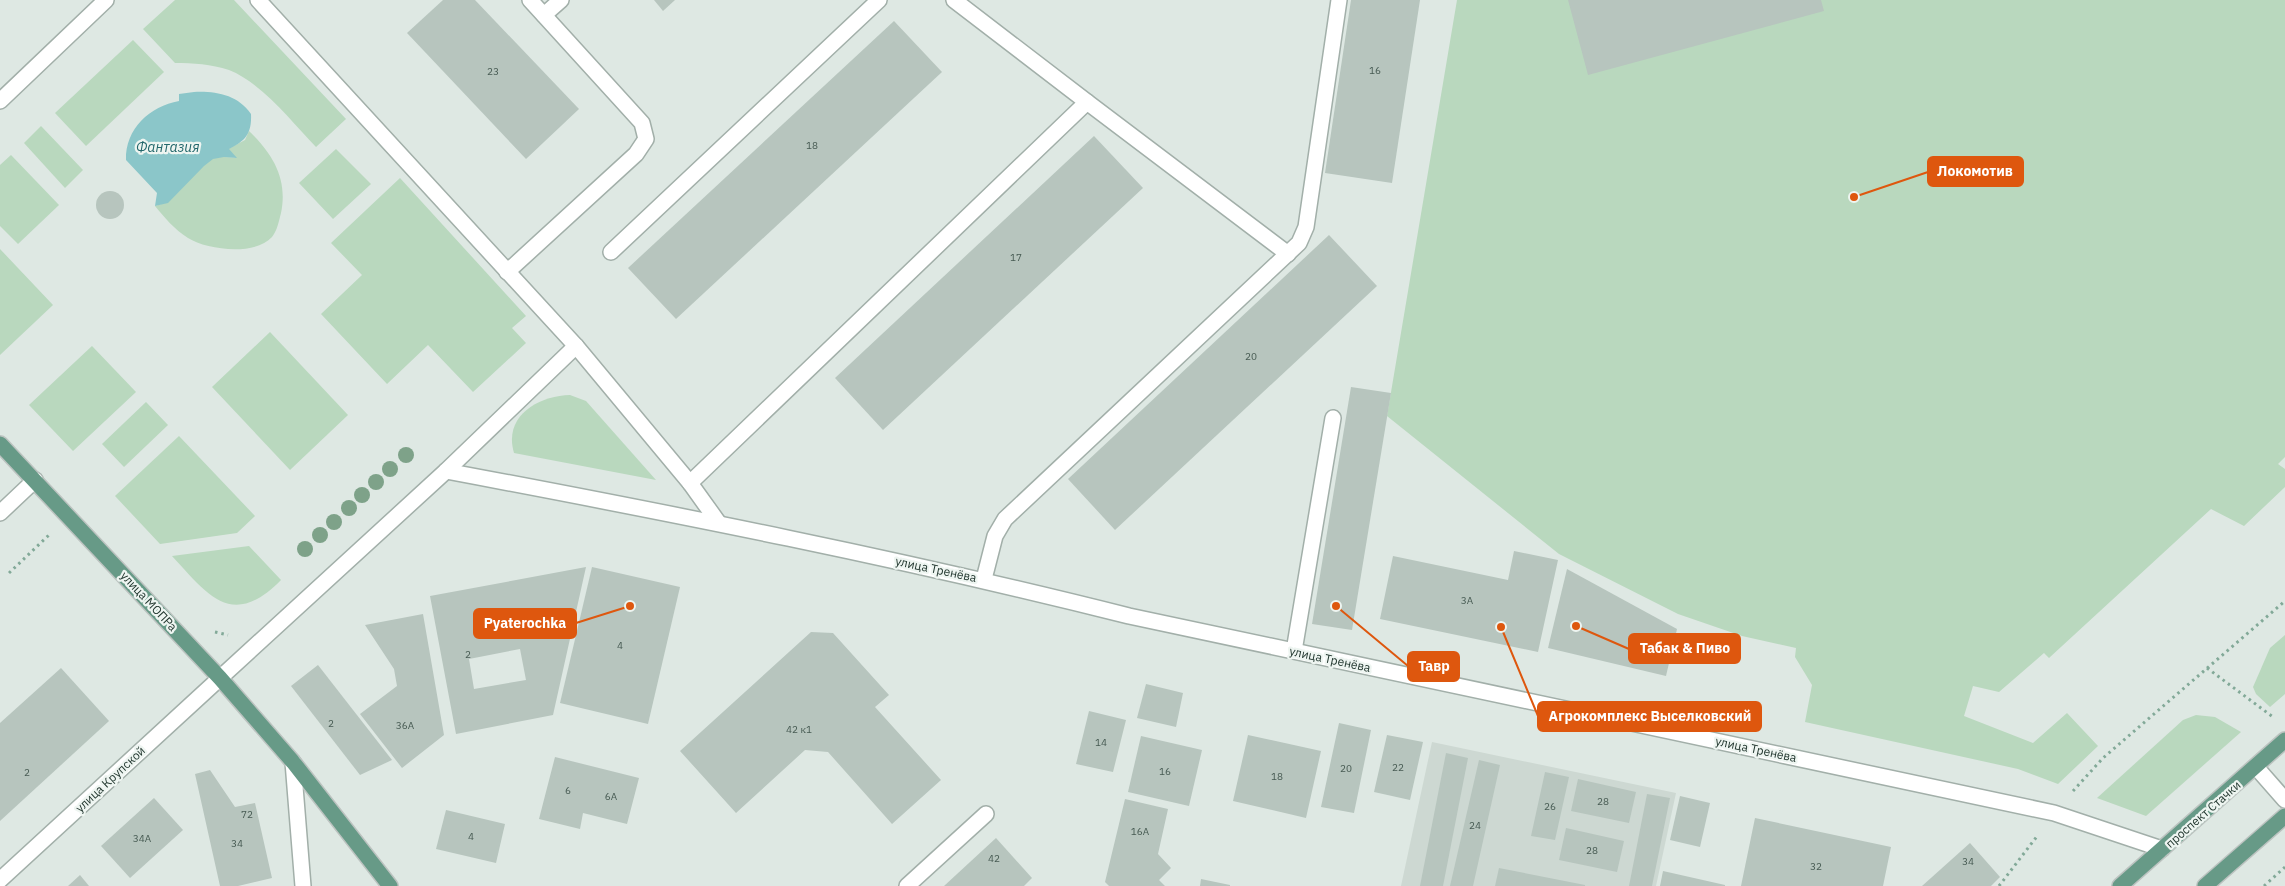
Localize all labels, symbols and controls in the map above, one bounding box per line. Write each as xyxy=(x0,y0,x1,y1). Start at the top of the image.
house number: 16 xyxy=(1369,64,1381,77)
house number: 23 xyxy=(487,65,499,78)
water label: Фантазия xyxy=(136,138,200,156)
house number: 18 xyxy=(806,139,818,152)
callout: Локомотив xyxy=(1928,157,2023,186)
text: Локомотив xyxy=(1937,162,2013,180)
house number: 17 xyxy=(1010,251,1022,264)
house number: 20 xyxy=(1245,350,1257,363)
street label: улица Тренёва xyxy=(894,553,979,585)
street label: улица МОПРа xyxy=(118,568,181,634)
house number: 3А xyxy=(1461,594,1474,607)
callout: Pyaterochka xyxy=(474,609,576,638)
text: Pyaterochka xyxy=(484,614,566,632)
callout: Табак & Пиво xyxy=(1629,634,1740,663)
house number: 4 xyxy=(617,639,623,652)
text: Табак & Пиво xyxy=(1640,639,1730,657)
street label: улица Тренёва xyxy=(1288,643,1373,675)
house number: 2 xyxy=(465,648,471,661)
callout: Тавр xyxy=(1408,652,1459,681)
text: Тавр xyxy=(1418,657,1450,675)
callout: Агрокомплекс Выселковский xyxy=(1538,702,1761,731)
text: Агрокомплекс Выселковский xyxy=(1549,707,1751,725)
house number: 2 xyxy=(328,717,334,730)
house number: 36А xyxy=(396,719,415,732)
house number: 42 к1 xyxy=(786,723,812,736)
street label: улица Тренёва xyxy=(1714,733,1799,765)
house number: 14 xyxy=(1095,736,1107,749)
street label: улица Крупской xyxy=(72,743,148,815)
house number: 22 xyxy=(1392,761,1404,774)
house number: 20 xyxy=(1340,762,1352,775)
house number: 16 xyxy=(1159,765,1171,778)
house number: 2 xyxy=(24,766,30,779)
house number: 18 xyxy=(1271,770,1283,783)
street label: проспект Стачки xyxy=(2162,777,2244,851)
house number: 6 xyxy=(565,784,571,797)
house number: 6А xyxy=(605,790,618,803)
house number: 28 xyxy=(1597,795,1609,808)
house number: 26 xyxy=(1544,800,1556,813)
house number: 72 xyxy=(241,808,253,821)
house number: 24 xyxy=(1469,819,1481,832)
house number: 16А xyxy=(1131,825,1150,838)
house number: 4 xyxy=(468,830,474,843)
house number: 34А xyxy=(133,832,152,845)
house number: 34 xyxy=(231,837,243,850)
house number: 28 xyxy=(1586,844,1598,857)
house number: 42 xyxy=(988,852,1000,865)
house number: 34 xyxy=(1962,855,1974,868)
house number: 32 xyxy=(1810,860,1822,873)

